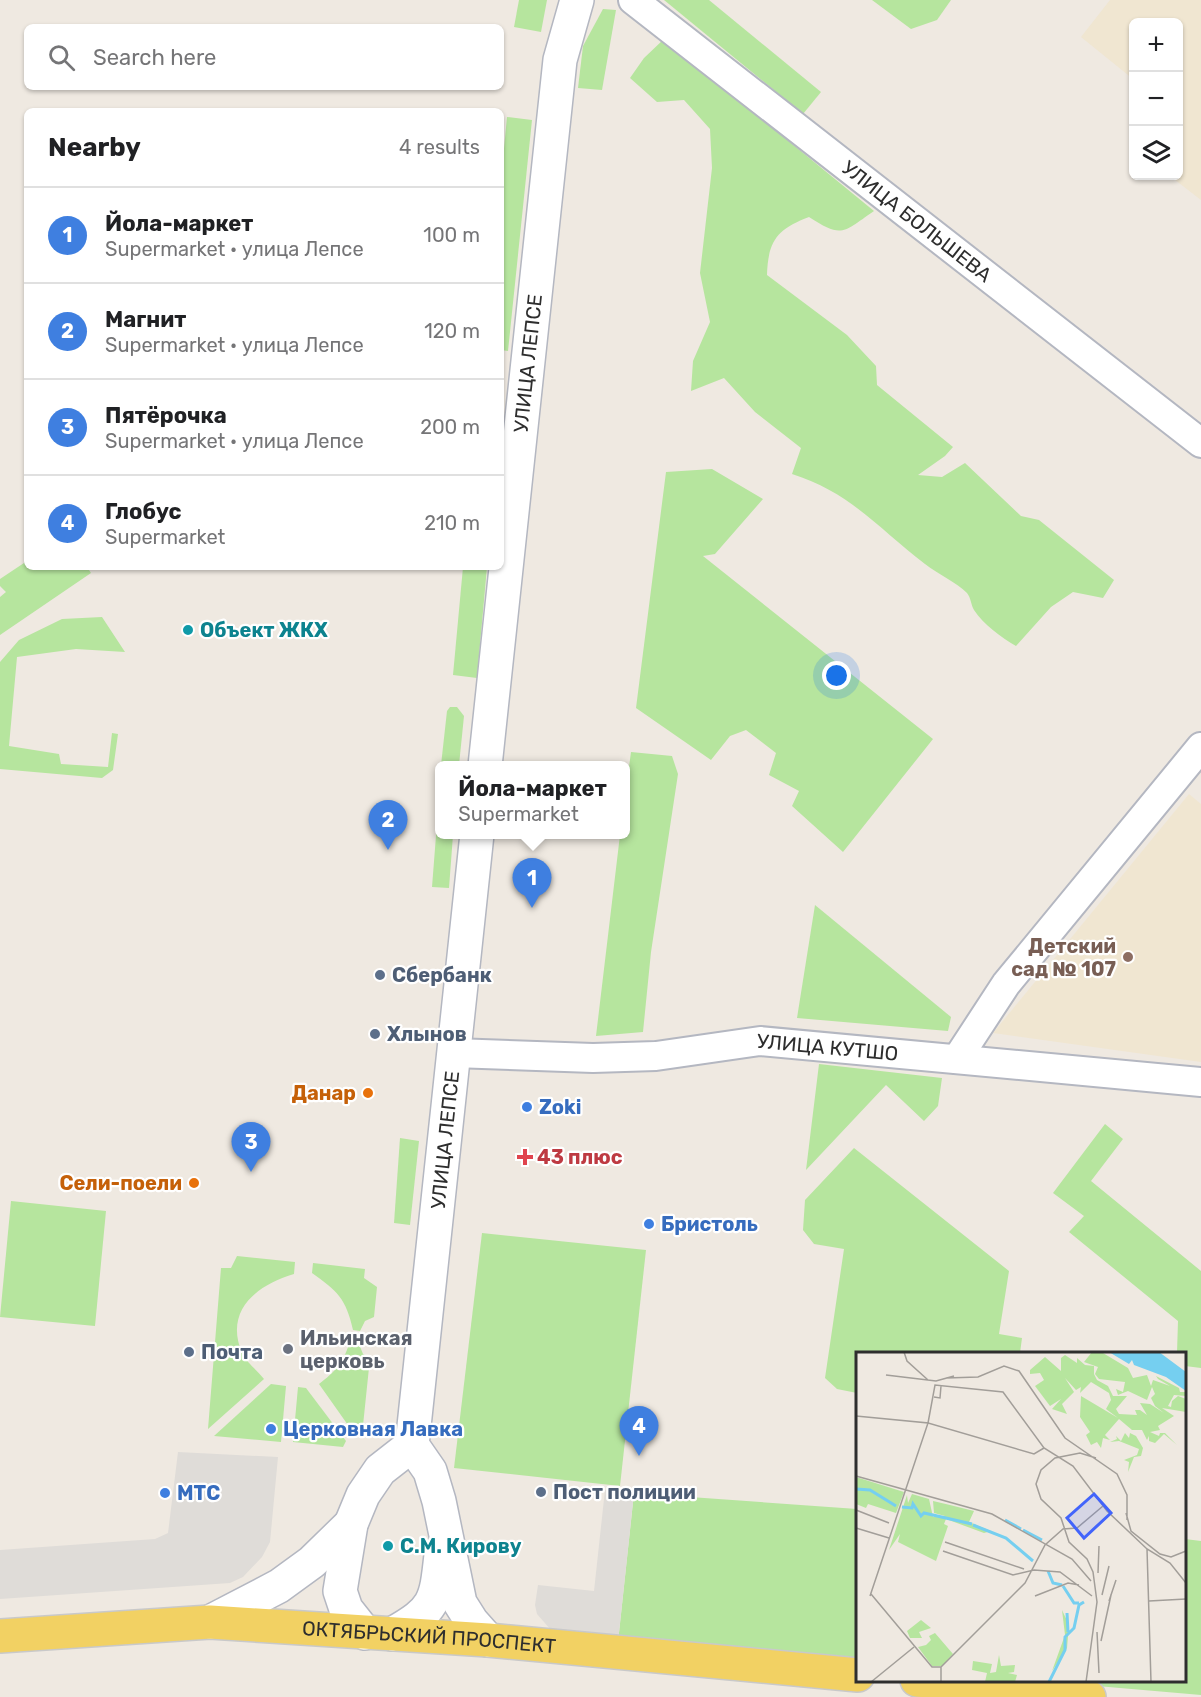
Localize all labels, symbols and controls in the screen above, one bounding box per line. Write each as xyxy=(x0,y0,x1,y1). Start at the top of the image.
map controls xyxy=(1129,18,1183,180)
button: + xyxy=(1129,18,1183,72)
search box xyxy=(24,24,504,90)
icon: search xyxy=(45,41,78,74)
text: Search here xyxy=(93,44,216,71)
button: − xyxy=(1129,72,1183,126)
button: layers xyxy=(1129,126,1183,180)
text: Nearby xyxy=(48,132,141,163)
text: 4 results xyxy=(399,135,480,159)
street label: УЛИЦА БОЛЬШЕВА xyxy=(837,156,997,287)
text: Йола-маркет xyxy=(105,210,253,237)
text: 1 xyxy=(63,223,72,247)
text: 100 m xyxy=(423,223,480,247)
text: Supermarket · улица Лепсе xyxy=(105,237,364,261)
street label: УЛИЦА ЛЕПСЕ xyxy=(509,293,547,434)
text: Магнит xyxy=(105,306,186,333)
text: 2 xyxy=(61,319,74,343)
text: 120 m xyxy=(424,319,480,343)
text: Supermarket · улица Лепсе xyxy=(105,333,364,357)
text: Пятёрочка xyxy=(105,402,227,429)
text: 3 xyxy=(61,415,74,439)
text: 200 m xyxy=(420,415,480,439)
text: Supermarket · улица Лепсе xyxy=(105,429,364,453)
text: Глобус xyxy=(105,498,182,525)
text: 4 xyxy=(61,511,74,535)
text: 210 m xyxy=(424,511,480,535)
text: Supermarket xyxy=(105,525,225,549)
place label: Объект ЖКХ xyxy=(200,618,328,642)
marker: Объект ЖКХ xyxy=(181,623,195,637)
your location xyxy=(822,661,851,690)
popup xyxy=(435,761,630,839)
text: Йола-маркет xyxy=(458,775,607,802)
pin: 2 xyxy=(368,800,408,850)
text: Supermarket xyxy=(458,802,579,826)
pin: 1 xyxy=(512,858,552,908)
place label: Детский сад № 107 xyxy=(1011,934,1116,981)
marker: Детский сад № 107 xyxy=(1121,950,1135,964)
place label: Сбербанк xyxy=(392,963,492,987)
marker: Сбербанк xyxy=(373,968,387,982)
place label: Хлынов xyxy=(387,1022,467,1046)
marker: Хлынов xyxy=(368,1027,382,1041)
street label: УЛИЦА КУТШО xyxy=(756,1029,899,1066)
street label: УЛИЦА ЛЕПСЕ xyxy=(426,1070,464,1210)
place label: Данар xyxy=(291,1081,356,1105)
marker: Данар xyxy=(361,1086,375,1100)
place label: Zoki xyxy=(539,1095,582,1119)
marker: Zoki xyxy=(520,1100,534,1114)
pin: 3 xyxy=(232,1122,270,1172)
place label: 43 плюс xyxy=(537,1145,623,1169)
marker: 43 плюс xyxy=(518,1150,532,1164)
place label: Сели-поели xyxy=(60,1171,182,1195)
marker: Сели-поели xyxy=(187,1176,201,1190)
place label: Бристоль xyxy=(661,1212,758,1236)
marker: Бристоль xyxy=(642,1217,656,1231)
place label: Ильинская церковь xyxy=(300,1326,413,1373)
place label: Почта xyxy=(201,1340,263,1364)
marker: Ильинская церковь xyxy=(281,1342,295,1356)
marker: Почта xyxy=(182,1345,196,1359)
inset map xyxy=(856,1352,1186,1682)
pin: 4 xyxy=(620,1406,658,1456)
place label: Церковная Лавка xyxy=(283,1417,463,1441)
marker: Церковная Лавка xyxy=(264,1422,278,1436)
place label: Пост полиции xyxy=(553,1480,696,1504)
place label: МТС xyxy=(177,1481,220,1505)
marker: Пост полиции xyxy=(534,1485,548,1499)
marker: МТС xyxy=(158,1486,172,1500)
place label: С.М. Кирову xyxy=(400,1534,522,1558)
marker: С.М. Кирову xyxy=(381,1539,395,1553)
street label: ОКТЯБРЬСКИЙ ПРОСПЕКТ xyxy=(301,1616,557,1658)

